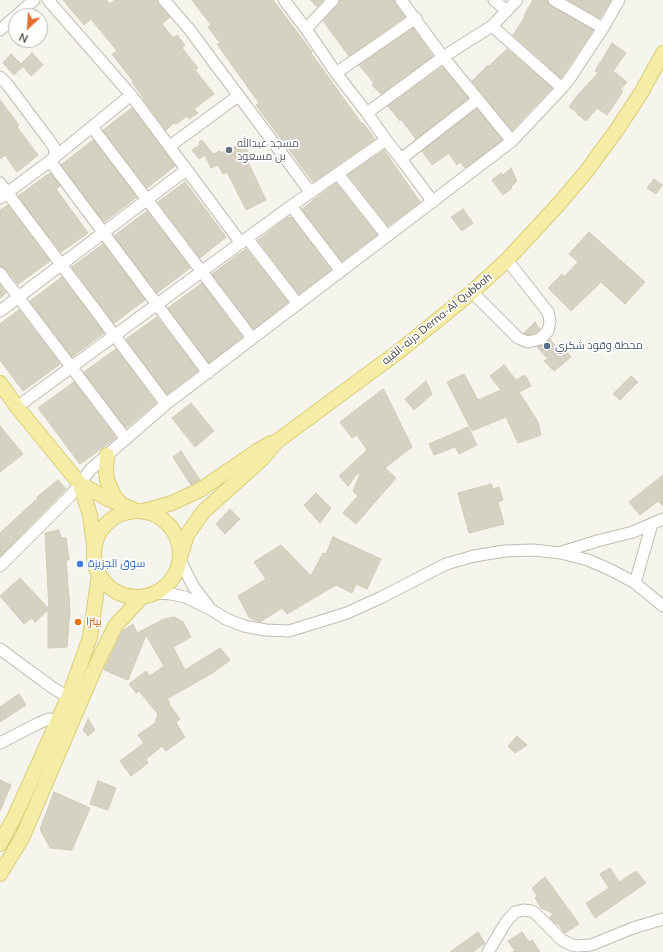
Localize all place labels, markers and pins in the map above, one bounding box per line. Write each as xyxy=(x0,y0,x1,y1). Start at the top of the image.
place label: مسجد عبدالله بن مسعود xyxy=(237,137,299,163)
marker: مسجد عبدالله بن مسعود xyxy=(224,145,234,155)
place label: محطة وقود شكري xyxy=(555,339,643,353)
marker: محطة وقود شكري xyxy=(542,341,552,351)
place label: سوق الجزيزة xyxy=(88,557,145,571)
marker: سوق الجزيزة xyxy=(75,559,85,569)
place label: بيتزا xyxy=(86,615,102,629)
marker: بيتزا xyxy=(73,617,83,627)

